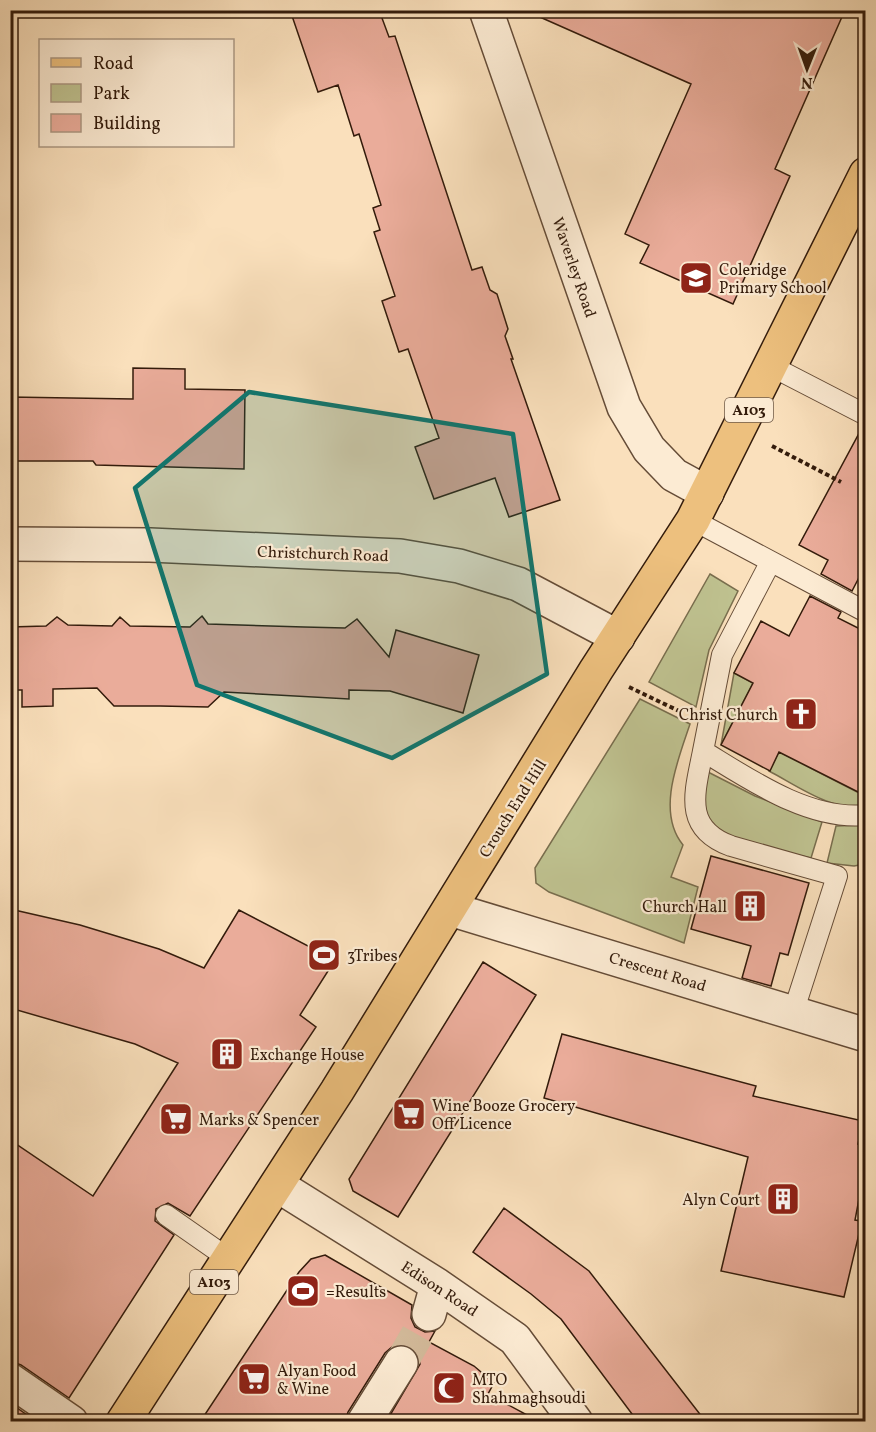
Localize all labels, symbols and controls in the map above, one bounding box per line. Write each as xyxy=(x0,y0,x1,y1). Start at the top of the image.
legend xyxy=(39,39,234,147)
north arrow xyxy=(777,39,837,99)
text: Road xyxy=(93,52,134,77)
text: N xyxy=(800,71,813,93)
text: Park xyxy=(93,82,130,107)
text: Building xyxy=(93,112,161,137)
street label: Waverley Road xyxy=(546,215,601,321)
school or university icon: Coleridge Primary School xyxy=(678,260,714,296)
place label: Coleridge Primary School xyxy=(719,260,827,300)
road number: A103 xyxy=(725,398,773,422)
street label: Christchurch Road xyxy=(257,542,389,568)
church icon: Christ Church xyxy=(783,696,819,732)
place label: Christ Church xyxy=(679,705,778,727)
street label: Crouch End Hill xyxy=(475,756,553,862)
building icon: Church Hall xyxy=(732,888,768,924)
place label: Church Hall xyxy=(642,897,727,919)
sports icon: 3Tribes xyxy=(306,937,342,973)
place label: 3Tribes xyxy=(347,946,398,968)
street label: Crescent Road xyxy=(606,948,709,998)
building icon: Exchange House xyxy=(209,1036,245,1072)
place label: Exchange House xyxy=(250,1045,364,1067)
supermarket icon: Wine Booze Grocery Off Licence xyxy=(391,1096,427,1132)
place label: Wine Booze Grocery Off Licence xyxy=(432,1096,576,1136)
supermarket icon: Marks & Spencer xyxy=(158,1101,194,1137)
place label: Marks & Spencer xyxy=(199,1110,319,1132)
building icon: Alyn Court xyxy=(765,1181,801,1217)
place label: Alyn Court xyxy=(682,1190,760,1212)
street label: Edison Road xyxy=(396,1257,482,1323)
road number: A103 xyxy=(190,1270,238,1294)
sports icon: =Results xyxy=(285,1273,321,1309)
place label: =Results xyxy=(326,1282,386,1304)
supermarket icon: Alyan Food & Wine xyxy=(236,1361,272,1397)
place label: Alyan Food & Wine xyxy=(277,1361,357,1401)
mosque icon: MTO Shahmaghsoudi xyxy=(431,1370,467,1406)
place label: MTO Shahmaghsoudi xyxy=(472,1370,586,1410)

